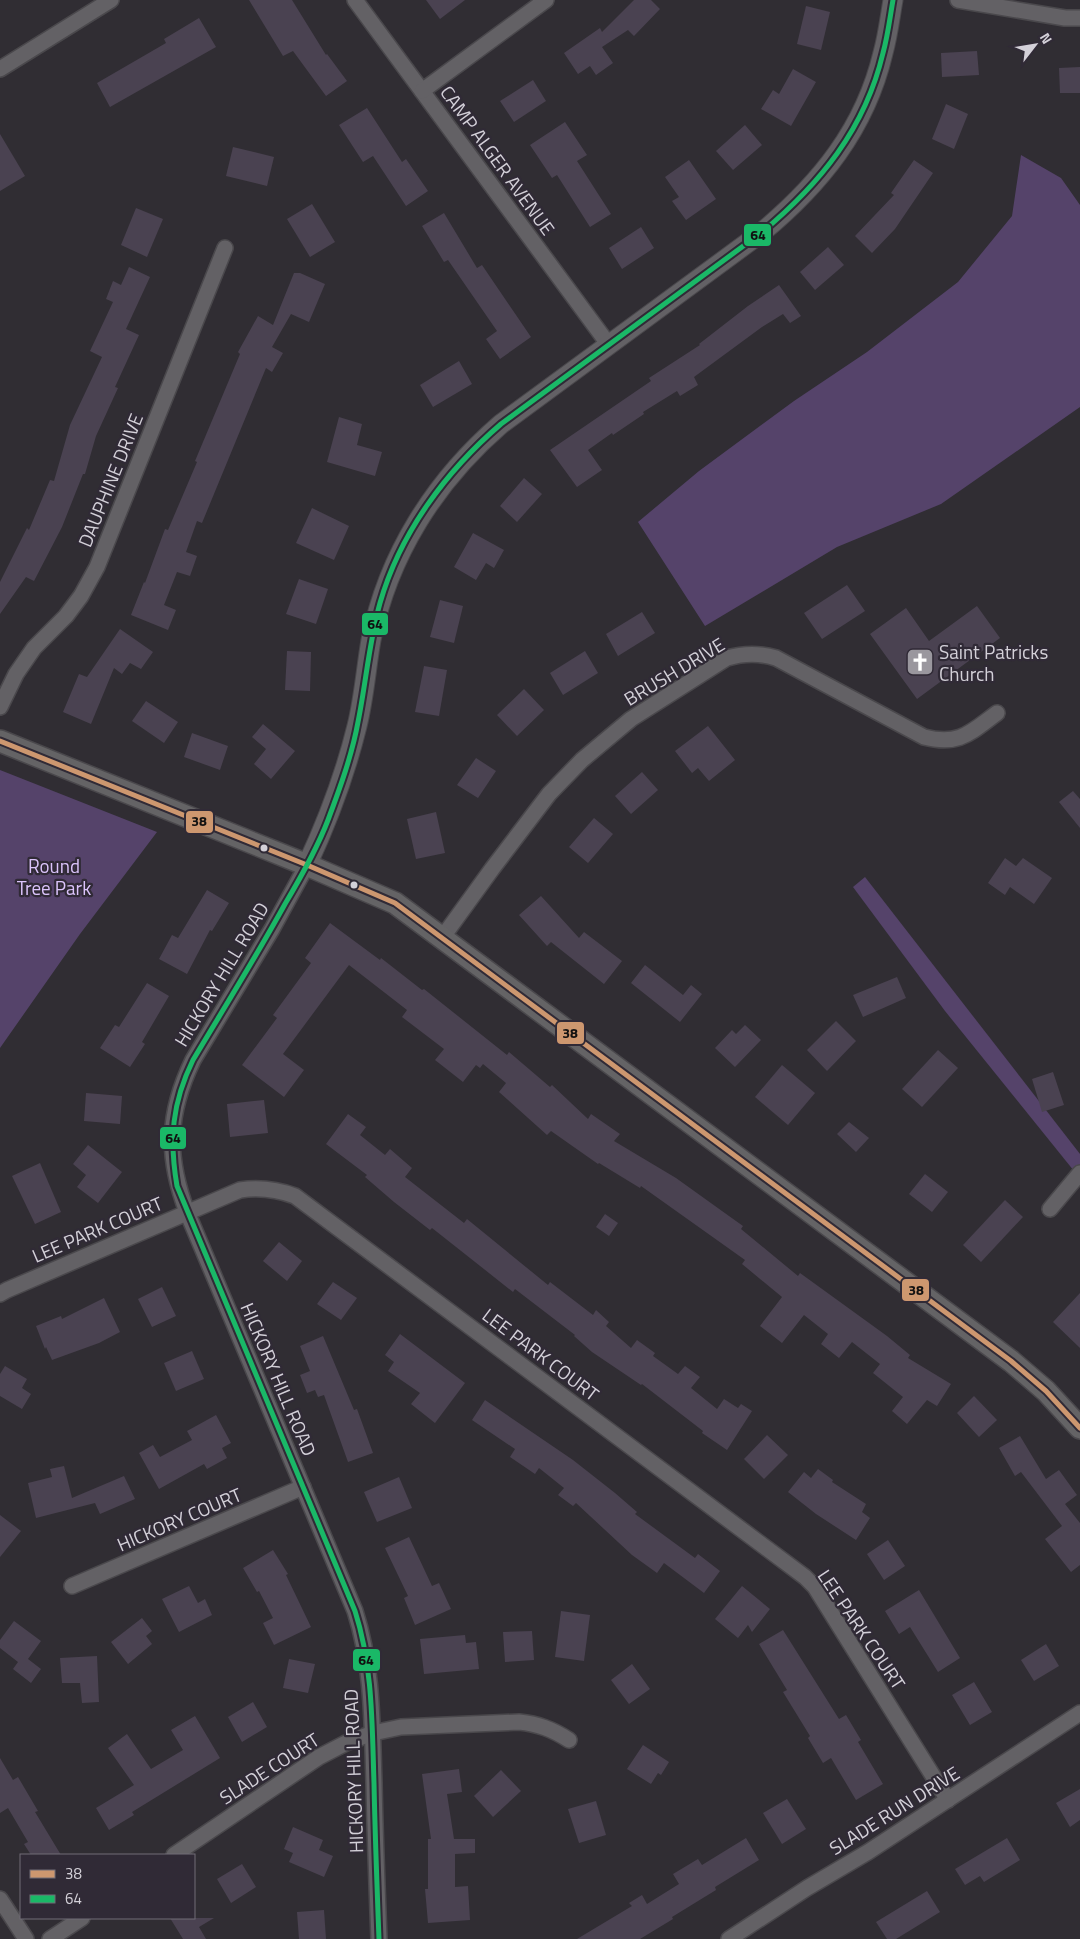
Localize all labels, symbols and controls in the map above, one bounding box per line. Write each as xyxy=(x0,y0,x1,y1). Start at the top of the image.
north arrow xyxy=(1010,20,1060,70)
text: N xyxy=(1035,28,1058,48)
street label: CAMP ALGER AVENUE xyxy=(434,79,562,241)
line badge: 64 xyxy=(743,223,772,247)
text: 64 xyxy=(750,224,766,245)
street label: DAUPHINE DRIVE xyxy=(70,409,150,551)
line badge: 64 xyxy=(361,612,389,636)
text: 64 xyxy=(367,613,383,634)
street label: BRUSH DRIVE xyxy=(618,629,730,713)
place label: Saint Patricks Church xyxy=(939,637,1048,688)
church icon: Saint Patricks Church xyxy=(905,647,935,677)
line badge: 38 xyxy=(185,810,214,834)
text: 38 xyxy=(191,810,207,831)
unlabelled marker xyxy=(259,843,269,853)
park label: Round Tree Park xyxy=(17,851,91,902)
unlabelled marker xyxy=(349,880,359,890)
street label: HICKORY HILL ROAD xyxy=(166,896,276,1052)
line badge: 38 xyxy=(556,1021,585,1045)
text: 38 xyxy=(562,1022,578,1043)
line badge: 64 xyxy=(159,1126,187,1150)
text: 64 xyxy=(165,1127,181,1148)
street label: LEE PARK COURT xyxy=(27,1188,167,1270)
line badge: 38 xyxy=(901,1278,930,1302)
text: 38 xyxy=(908,1279,924,1300)
street label: HICKORY HILL ROAD xyxy=(234,1298,324,1460)
street label: LEE PARK COURT xyxy=(477,1300,605,1408)
street label: HICKORY COURT xyxy=(112,1480,246,1558)
street label: LEE PARK COURT xyxy=(811,1563,913,1695)
line badge: 64 xyxy=(352,1648,381,1672)
text: 64 xyxy=(358,1649,374,1670)
street label: HICKORY HILL ROAD xyxy=(336,1689,370,1853)
street label: SLADE COURT xyxy=(213,1725,325,1811)
street label: SLADE RUN DRIVE xyxy=(823,1758,965,1862)
legend xyxy=(20,1854,195,1919)
text: 38 xyxy=(65,1862,82,1885)
text: 64 xyxy=(65,1887,82,1910)

